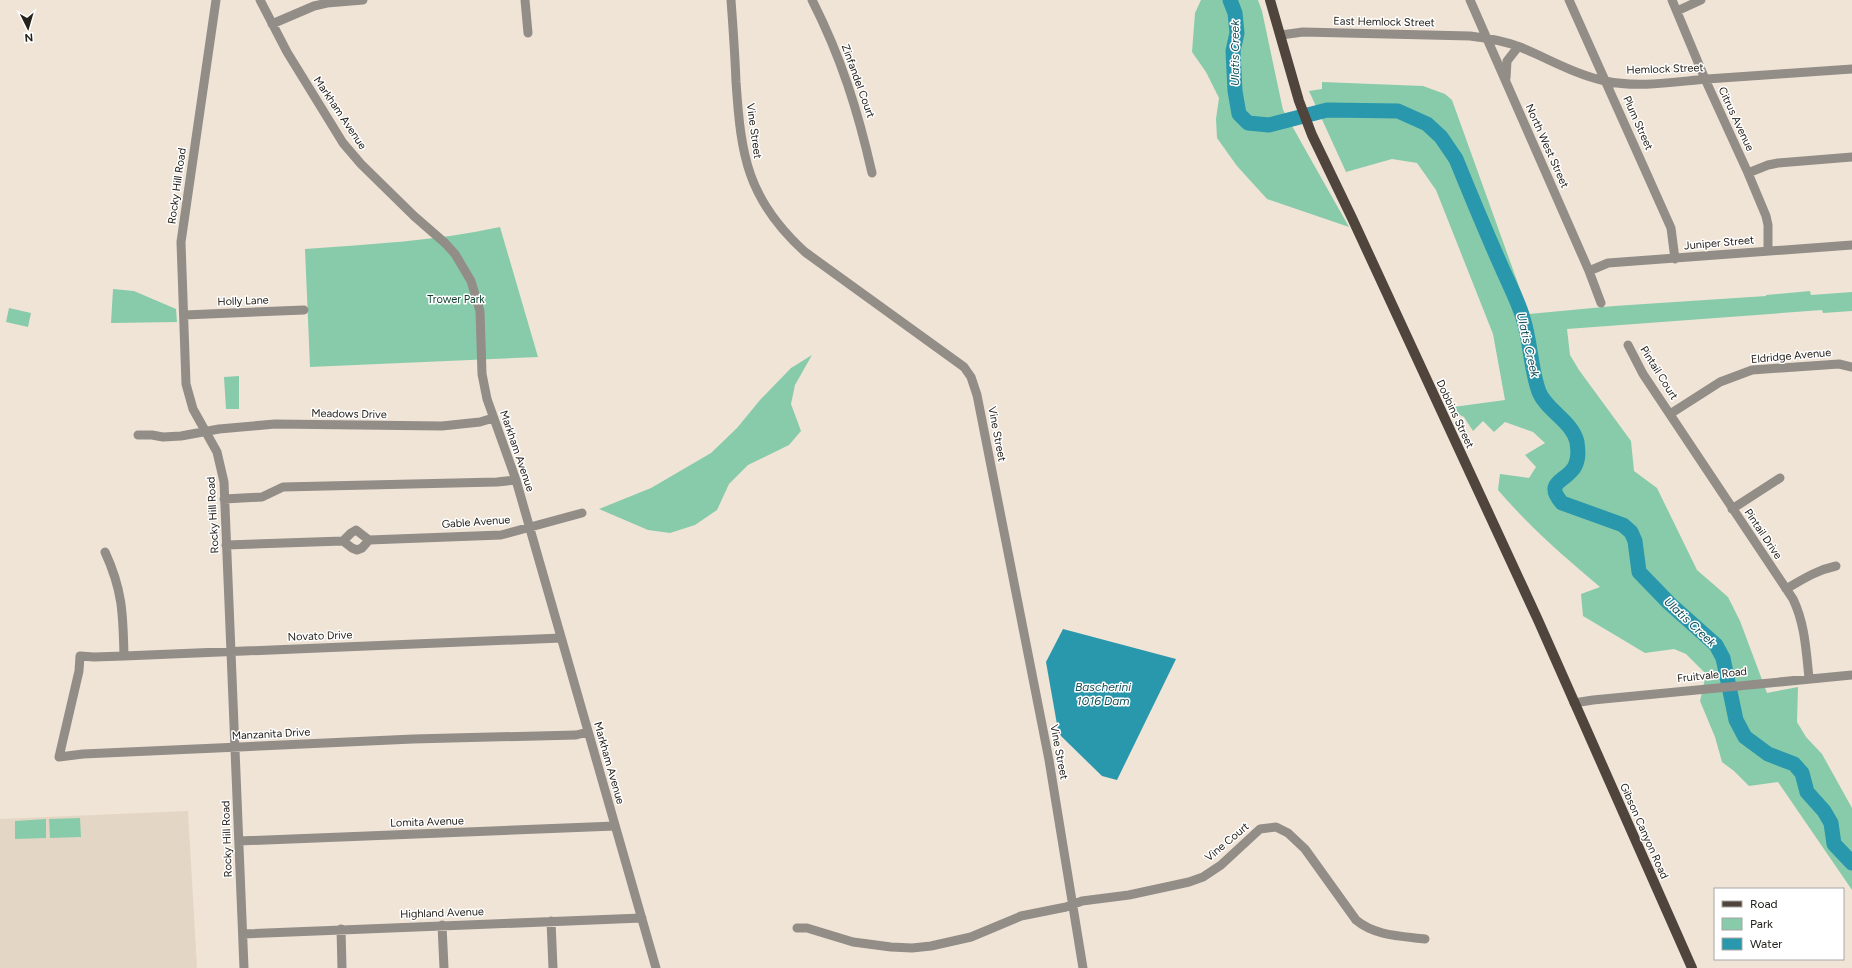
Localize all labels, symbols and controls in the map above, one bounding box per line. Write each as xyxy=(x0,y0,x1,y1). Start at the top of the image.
north arrow xyxy=(8,8,48,48)
street label: East Hemlock Street xyxy=(1333,15,1435,29)
water label: Ulatis Creek xyxy=(1228,19,1242,86)
text: N xyxy=(24,31,34,44)
street label: Zinfandel Court xyxy=(839,42,877,120)
street label: Hemlock Street xyxy=(1626,61,1704,77)
street label: Markham Avenue xyxy=(311,74,369,152)
street label: Citrus Avenue xyxy=(1715,85,1757,153)
street label: Plum Street xyxy=(1620,94,1656,152)
street label: Vine Street xyxy=(744,102,764,160)
street label: North West Street xyxy=(1523,102,1571,190)
street label: Rocky Hill Road xyxy=(165,147,189,225)
street label: Juniper Street xyxy=(1683,233,1755,253)
park label: Trower Park xyxy=(427,293,485,306)
street label: Holly Lane xyxy=(217,294,269,308)
water label: Ulatis Creek xyxy=(1514,311,1543,380)
street label: Pintail Court xyxy=(1637,344,1681,402)
street label: Eldridge Avenue xyxy=(1750,346,1832,366)
street label: Dobbins Street xyxy=(1433,378,1477,450)
street label: Vine Street xyxy=(985,405,1009,463)
street label: Meadows Drive xyxy=(311,407,387,421)
street label: Markham Avenue xyxy=(497,409,537,493)
street label: Rocky Hill Road xyxy=(205,476,221,554)
street label: Pintail Drive xyxy=(1741,506,1785,562)
street label: Gable Avenue xyxy=(441,513,511,531)
water label: Ulatis Creek xyxy=(1661,594,1720,650)
street label: Novato Drive xyxy=(287,628,353,644)
street label: Fruitvale Road xyxy=(1676,665,1748,685)
water label: Bascherini 1016 Dam xyxy=(1075,680,1131,708)
street label: Markham Avenue xyxy=(591,720,627,806)
street label: Vine Street xyxy=(1047,723,1071,781)
street label: Manzanita Drive xyxy=(231,725,311,743)
street label: Gibson Canyon Road xyxy=(1617,781,1671,881)
street label: Rocky Hill Road xyxy=(219,800,235,878)
street label: Lomita Avenue xyxy=(390,814,464,830)
street label: Vine Court xyxy=(1202,820,1252,864)
legend xyxy=(1714,888,1844,960)
text: Road xyxy=(1750,897,1778,911)
street label: Highland Avenue xyxy=(400,905,484,921)
text: Park xyxy=(1750,917,1773,931)
text: Water xyxy=(1750,937,1782,951)

